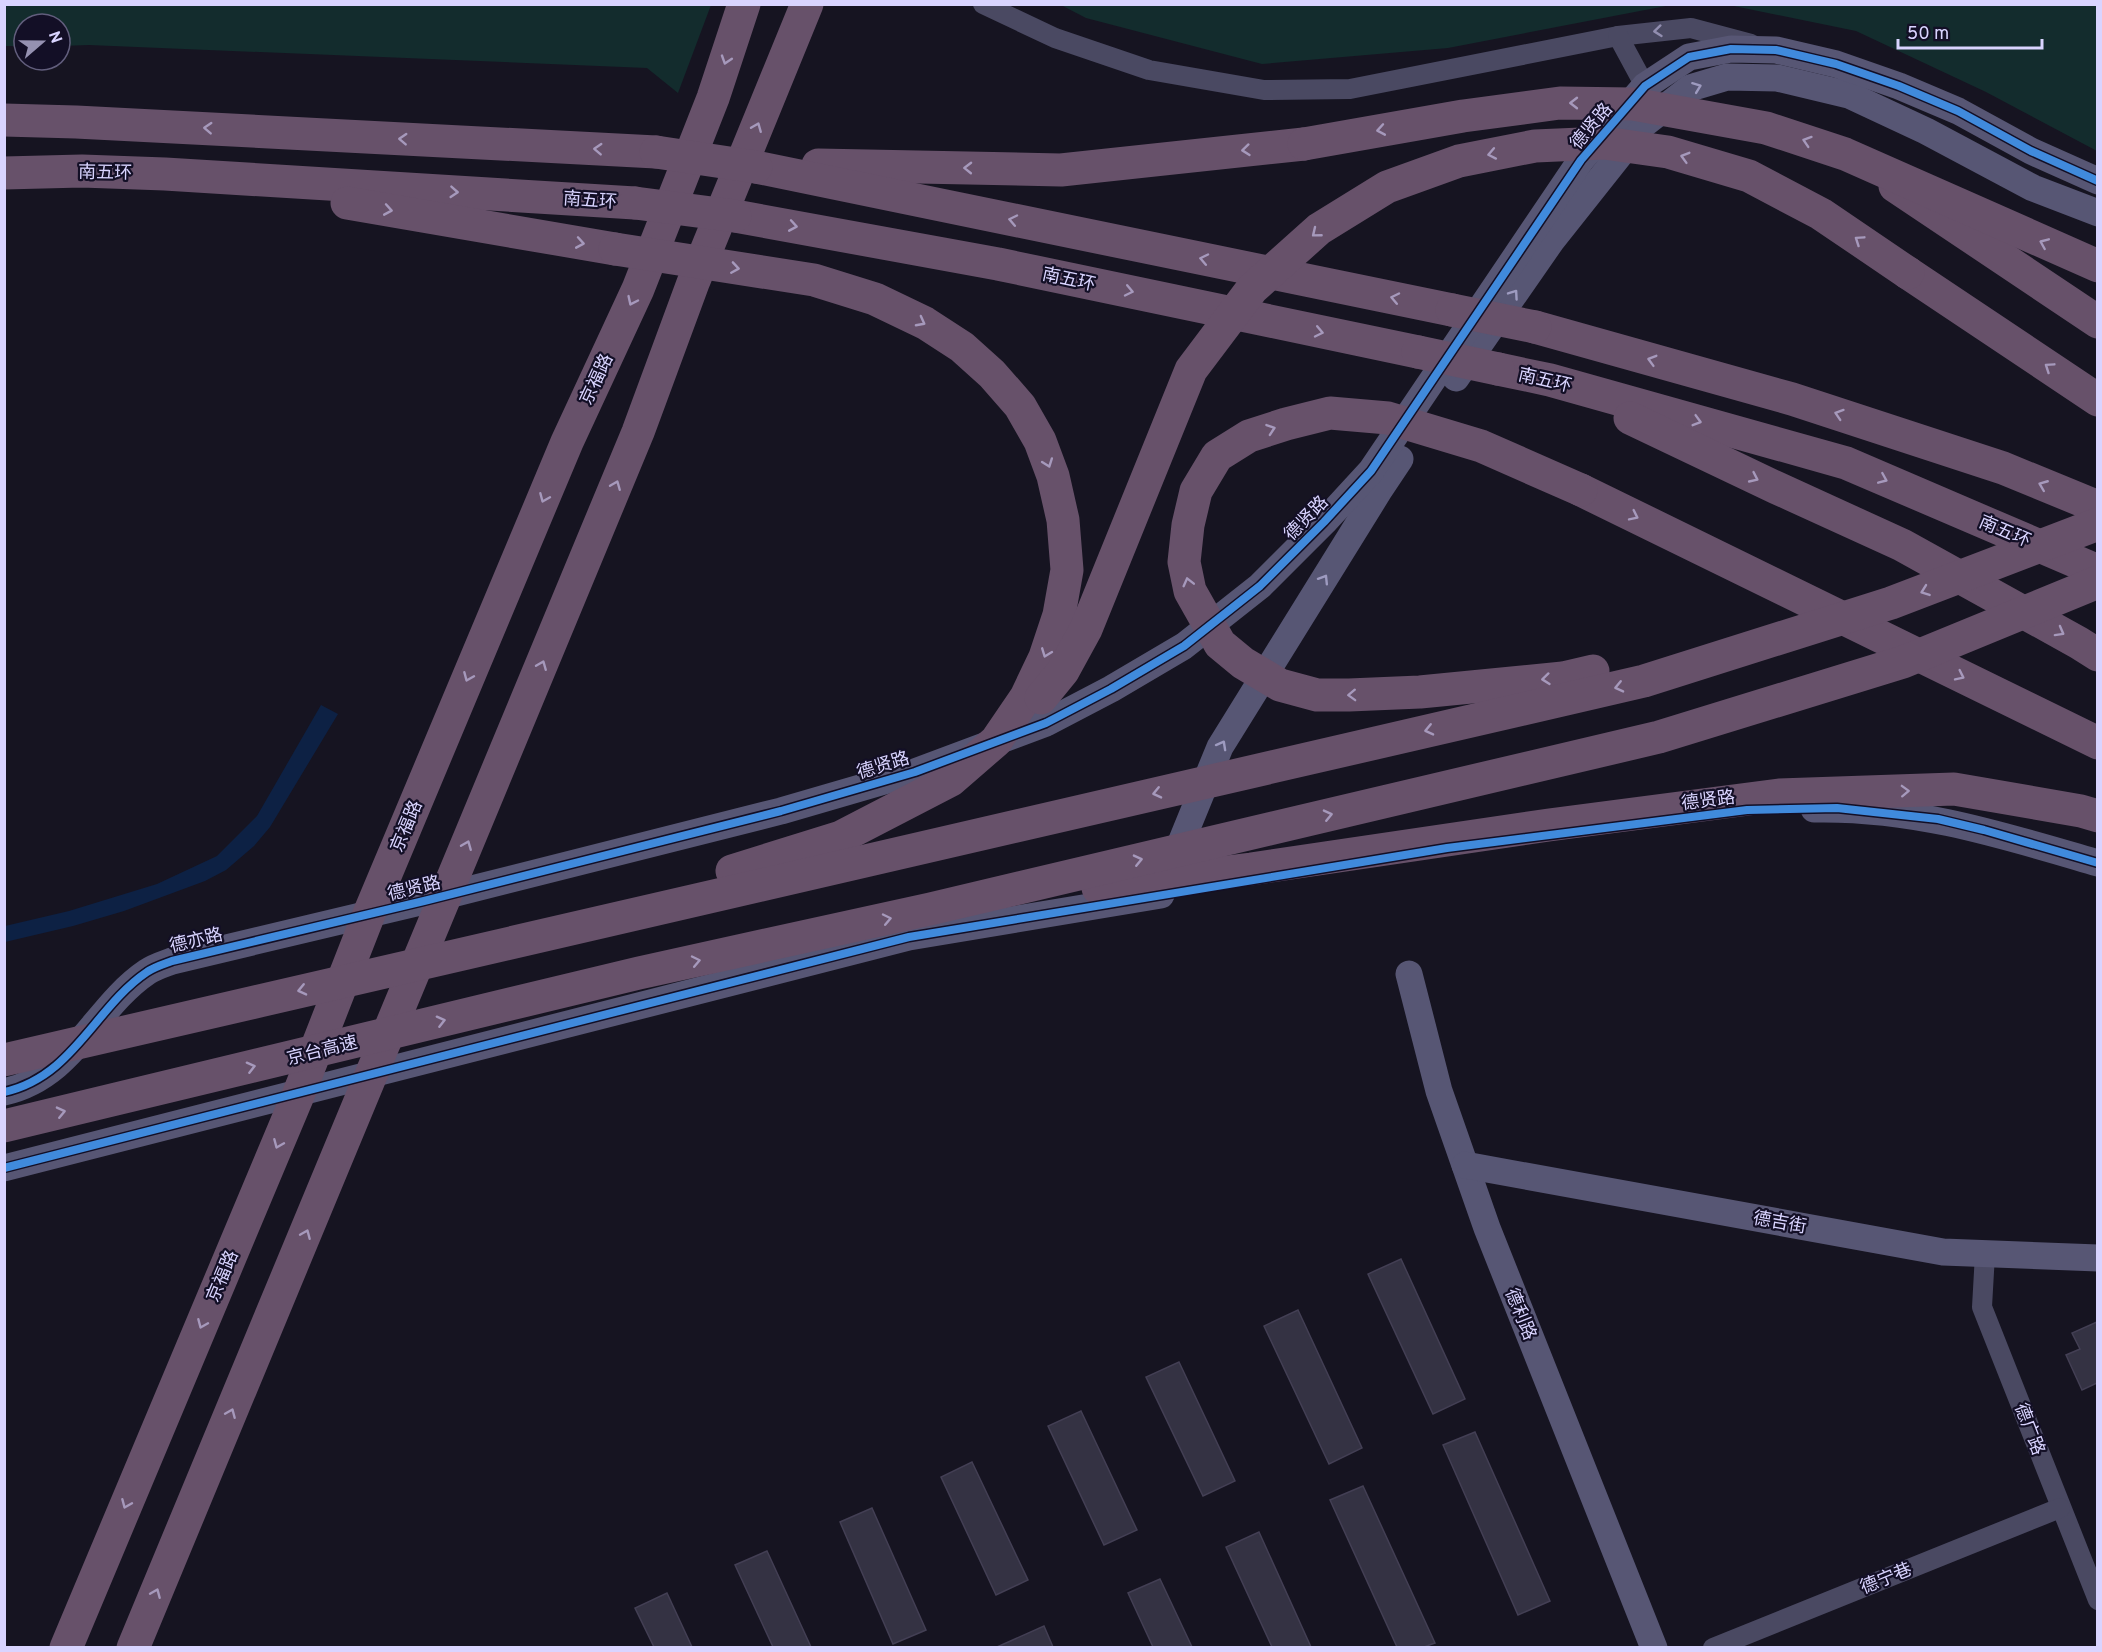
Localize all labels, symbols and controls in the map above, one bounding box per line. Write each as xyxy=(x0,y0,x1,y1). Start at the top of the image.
north arrow xyxy=(12,12,72,72)
scale bar xyxy=(1898,12,2042,50)
text: 50 m xyxy=(1907,23,1949,46)
one-way arrow xyxy=(1654,24,1663,37)
text: N xyxy=(43,29,66,46)
one-way arrow xyxy=(720,54,733,65)
one-way arrow xyxy=(1691,82,1702,94)
one-way arrow xyxy=(1570,97,1579,109)
street label: 德贤路 xyxy=(1566,99,1618,155)
one-way arrow xyxy=(204,122,213,135)
one-way arrow xyxy=(750,123,762,134)
one-way arrow xyxy=(1376,124,1386,136)
one-way arrow xyxy=(398,132,407,145)
one-way arrow xyxy=(1802,136,1813,149)
one-way arrow xyxy=(593,142,602,155)
one-way arrow xyxy=(1241,144,1250,156)
one-way arrow xyxy=(1487,147,1497,160)
one-way arrow xyxy=(1680,152,1690,164)
one-way arrow xyxy=(963,161,972,174)
street label: 南五环 xyxy=(78,162,132,185)
one-way arrow xyxy=(449,185,458,198)
street label: 南五环 xyxy=(562,188,618,215)
one-way arrow xyxy=(383,204,393,216)
one-way arrow xyxy=(1008,214,1018,227)
one-way arrow xyxy=(788,219,798,232)
one-way arrow xyxy=(1311,226,1322,237)
one-way arrow xyxy=(575,236,585,249)
one-way arrow xyxy=(1855,236,1866,247)
one-way arrow xyxy=(2039,238,2050,250)
one-way arrow xyxy=(1199,253,1209,266)
one-way arrow xyxy=(730,261,740,274)
street label: 南五环 xyxy=(1040,264,1097,297)
one-way arrow xyxy=(1123,284,1133,297)
one-way arrow xyxy=(1507,290,1518,301)
one-way arrow xyxy=(1390,292,1400,305)
one-way arrow xyxy=(628,294,640,305)
one-way arrow xyxy=(915,315,925,326)
one-way arrow xyxy=(1314,324,1324,337)
street label: 京福路 xyxy=(576,350,619,409)
one-way arrow xyxy=(1647,354,1657,367)
one-way arrow xyxy=(2045,363,2056,374)
street label: 南五环 xyxy=(1516,364,1574,399)
one-way arrow xyxy=(1834,409,1845,422)
one-way arrow xyxy=(1691,414,1702,426)
one-way arrow xyxy=(1265,423,1276,436)
one-way arrow xyxy=(1041,458,1054,468)
one-way arrow xyxy=(1748,470,1759,482)
one-way arrow xyxy=(1877,471,1888,483)
one-way arrow xyxy=(609,480,621,491)
one-way arrow xyxy=(2039,480,2050,492)
one-way arrow xyxy=(539,491,551,502)
street label: 德贤路 xyxy=(1280,492,1334,546)
one-way arrow xyxy=(1627,509,1638,520)
street label: 南五环 xyxy=(1975,511,2034,554)
one-way arrow xyxy=(1317,575,1329,585)
one-way arrow xyxy=(1183,578,1196,588)
one-way arrow xyxy=(1921,583,1931,596)
one-way arrow xyxy=(2053,625,2064,636)
one-way arrow xyxy=(1041,647,1053,658)
one-way arrow xyxy=(535,660,547,671)
one-way arrow xyxy=(1953,668,1964,680)
one-way arrow xyxy=(463,671,475,682)
one-way arrow xyxy=(1542,672,1551,685)
one-way arrow xyxy=(1614,679,1624,692)
one-way arrow xyxy=(1348,689,1357,701)
one-way arrow xyxy=(1424,723,1434,736)
one-way arrow xyxy=(1215,740,1226,751)
street label: 德贤路 xyxy=(854,748,913,785)
one-way arrow xyxy=(1900,784,1909,797)
one-way arrow xyxy=(1153,786,1163,799)
street label: 德贤路 xyxy=(1680,787,1736,816)
street label: 京福路 xyxy=(386,797,429,856)
one-way arrow xyxy=(1322,810,1332,823)
one-way arrow xyxy=(460,840,472,851)
one-way arrow xyxy=(1133,855,1143,868)
street label: 德贤路 xyxy=(385,872,443,907)
one-way arrow xyxy=(881,913,891,926)
street label: 德亦路 xyxy=(167,924,225,959)
one-way arrow xyxy=(691,955,701,968)
one-way arrow xyxy=(297,983,307,996)
one-way arrow xyxy=(435,1016,445,1029)
street label: 京台高速 xyxy=(285,1032,360,1071)
one-way arrow xyxy=(246,1061,256,1074)
one-way arrow xyxy=(56,1107,66,1120)
one-way arrow xyxy=(273,1138,285,1149)
street label: 德吉街 xyxy=(1751,1207,1808,1239)
one-way arrow xyxy=(299,1229,311,1240)
street label: 京福路 xyxy=(202,1247,245,1306)
street label: 德利路 xyxy=(1499,1285,1540,1344)
one-way arrow xyxy=(197,1318,209,1329)
street label: 德广路 xyxy=(2008,1400,2049,1459)
one-way arrow xyxy=(224,1409,236,1420)
one-way arrow xyxy=(121,1498,133,1509)
street label: 德宁巷 xyxy=(1857,1559,1916,1600)
one-way arrow xyxy=(149,1589,161,1600)

